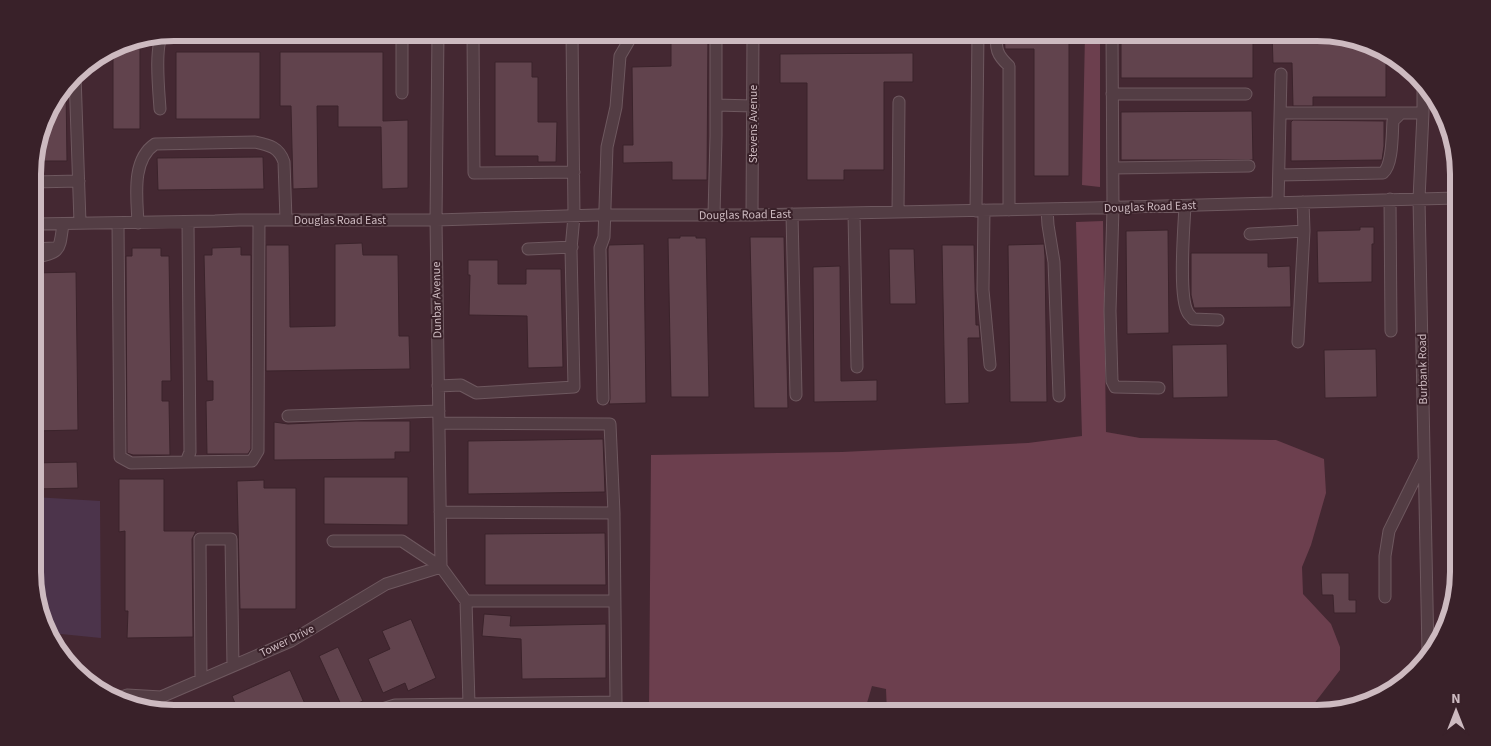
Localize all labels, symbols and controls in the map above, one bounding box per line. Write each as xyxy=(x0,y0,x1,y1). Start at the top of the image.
street label: Stevens Avenue xyxy=(745,85,762,163)
street label: Douglas Road East xyxy=(1104,197,1196,217)
street label: Douglas Road East xyxy=(699,206,791,224)
street label: Douglas Road East xyxy=(294,212,386,229)
street label: Dunbar Avenue xyxy=(428,262,446,338)
street label: Burbank Road xyxy=(1414,333,1432,405)
street label: Tower Drive xyxy=(257,620,317,662)
north arrow xyxy=(1431,686,1481,736)
text: N xyxy=(1451,689,1461,709)

